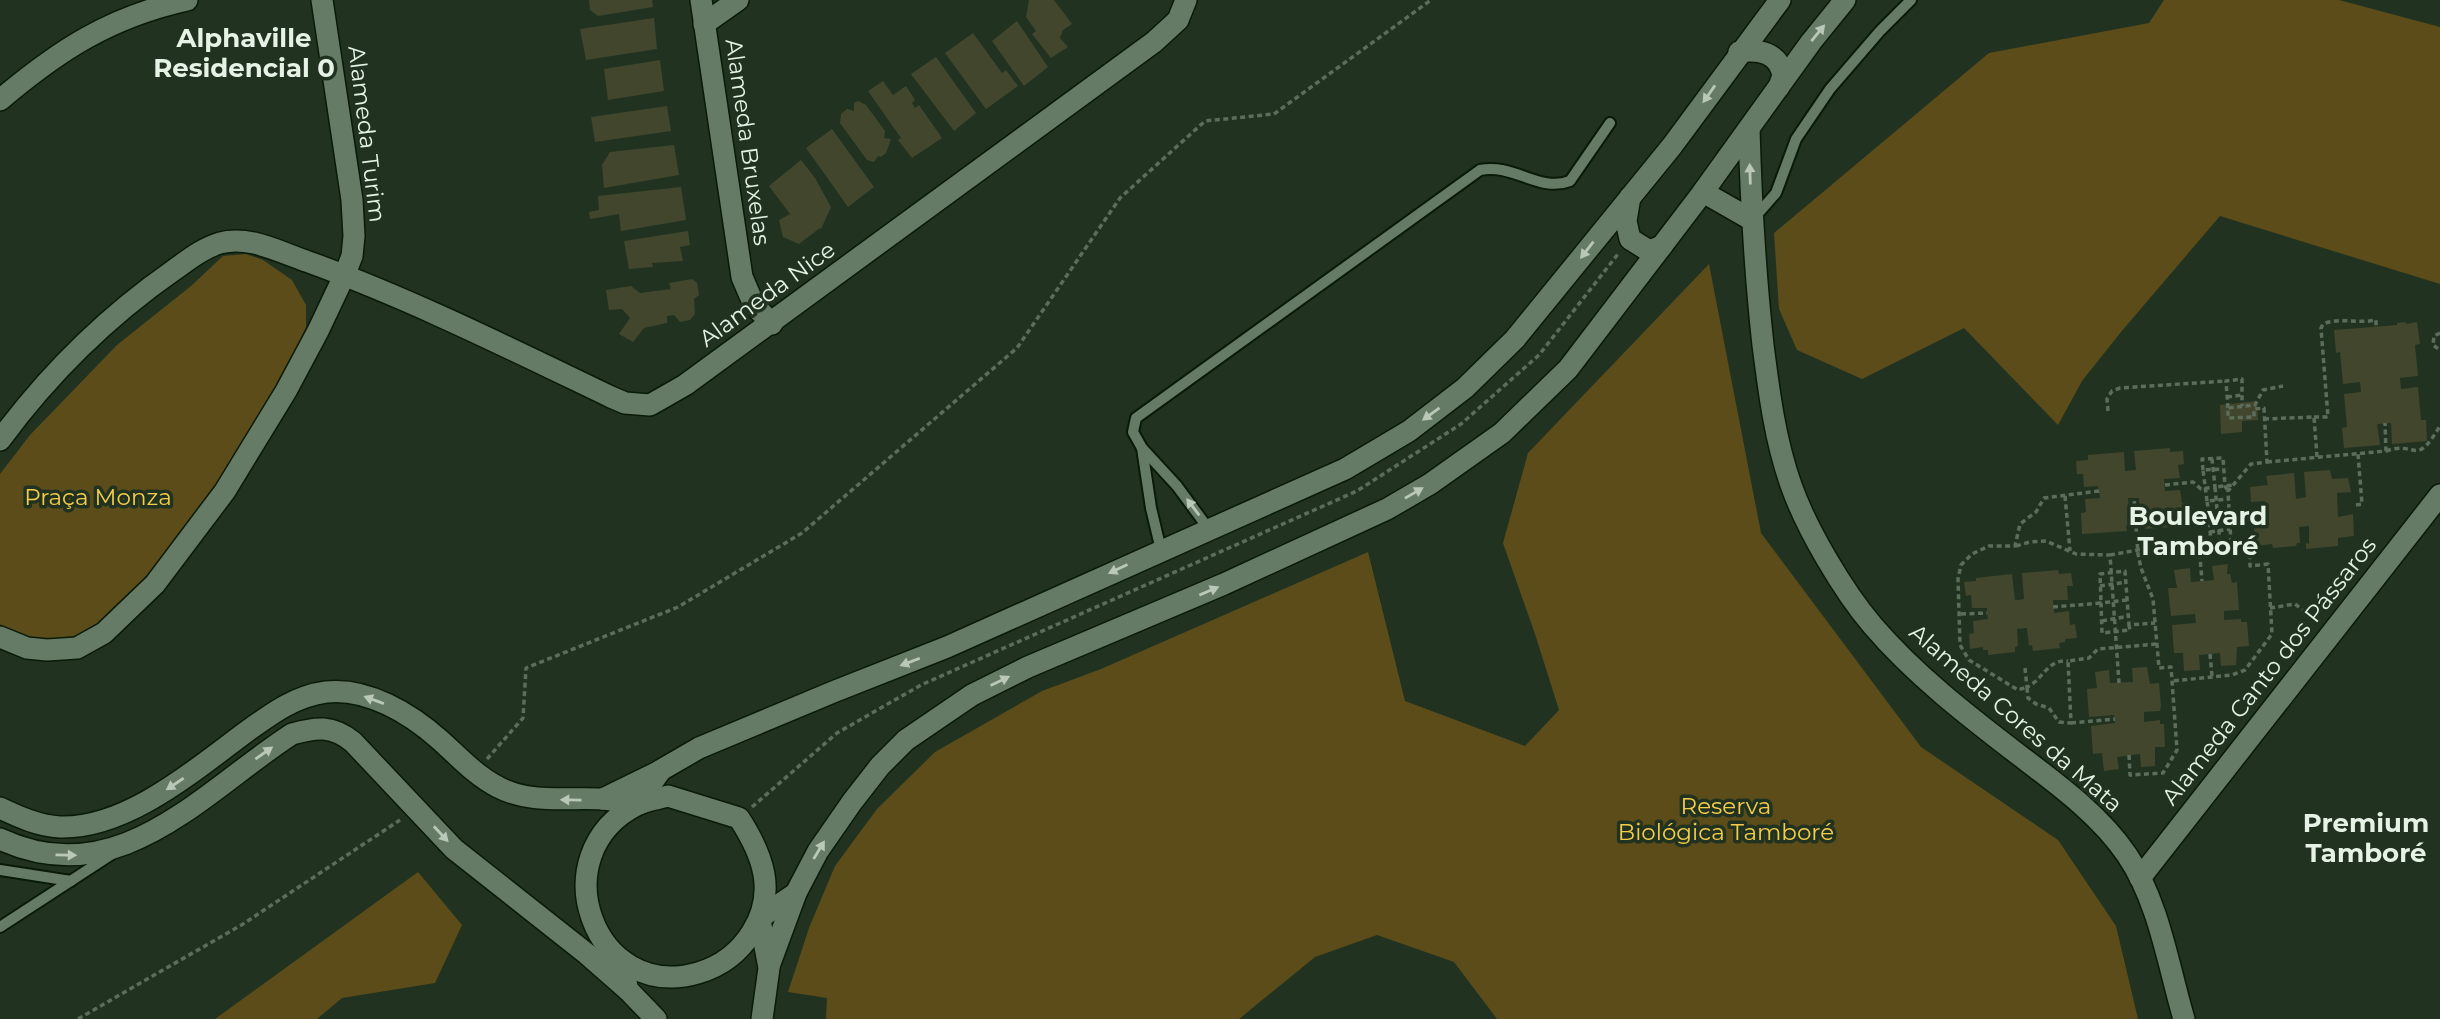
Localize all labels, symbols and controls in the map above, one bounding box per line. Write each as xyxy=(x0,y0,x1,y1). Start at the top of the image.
district label: Alphaville Residencial 0 xyxy=(153,22,335,84)
one-way arrow xyxy=(1811,24,1826,42)
street label: Alameda Bruxelas xyxy=(720,37,776,247)
street label: Alameda Turim xyxy=(342,44,392,224)
one-way arrow xyxy=(1702,85,1716,103)
one-way arrow xyxy=(1745,163,1756,185)
street label: Alameda Nice xyxy=(694,235,840,353)
one-way arrow xyxy=(1580,241,1595,259)
one-way arrow xyxy=(1422,407,1440,421)
park label: Praça Monza xyxy=(24,483,172,511)
one-way arrow xyxy=(1404,487,1424,499)
one-way arrow xyxy=(1186,498,1200,516)
district label: Boulevard Tamboré xyxy=(2129,500,2267,562)
street label: Alameda Canto dos Pássaros xyxy=(2156,532,2382,810)
one-way arrow xyxy=(1108,563,1128,575)
one-way arrow xyxy=(1198,585,1219,596)
street label: Alameda Cores da Mata xyxy=(1904,618,2128,818)
one-way arrow xyxy=(900,656,921,667)
one-way arrow xyxy=(990,675,1010,687)
one-way arrow xyxy=(363,694,384,705)
one-way arrow xyxy=(255,746,273,760)
one-way arrow xyxy=(165,777,185,790)
park label: Reserva Biológica Tamboré xyxy=(1618,792,1834,846)
one-way arrow xyxy=(560,794,582,805)
district label: Premium Tamboré xyxy=(2303,807,2429,869)
one-way arrow xyxy=(432,826,449,843)
one-way arrow xyxy=(813,841,825,860)
one-way arrow xyxy=(55,849,77,860)

